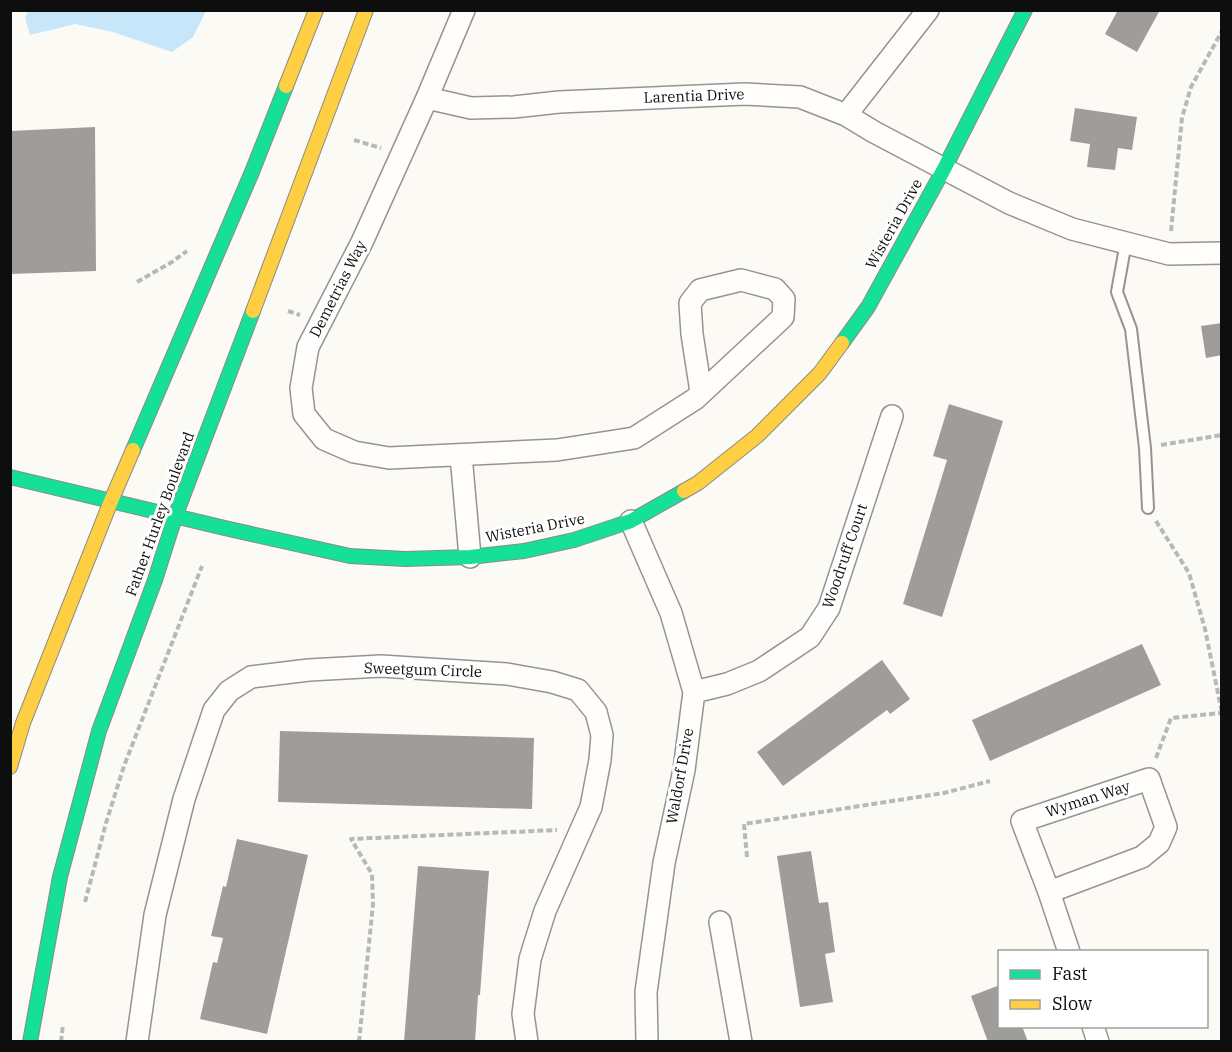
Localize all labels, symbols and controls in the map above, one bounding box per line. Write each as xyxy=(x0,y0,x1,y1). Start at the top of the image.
street label: Larentia Drive xyxy=(643,84,745,107)
street label: Wisteria Drive xyxy=(861,175,926,272)
street label: Demetrias Way xyxy=(305,237,370,340)
street label: Father Hurley Boulevard xyxy=(121,429,198,599)
street label: Woodruff Court xyxy=(818,501,871,611)
street label: Wisteria Drive xyxy=(484,509,586,546)
street label: Sweetgum Circle xyxy=(364,658,482,681)
street label: Waldorf Drive xyxy=(662,726,697,825)
street label: Wyman Way xyxy=(1043,776,1132,821)
legend xyxy=(998,950,1208,1028)
text: Fast xyxy=(1052,962,1087,985)
text: Slow xyxy=(1052,992,1092,1015)

